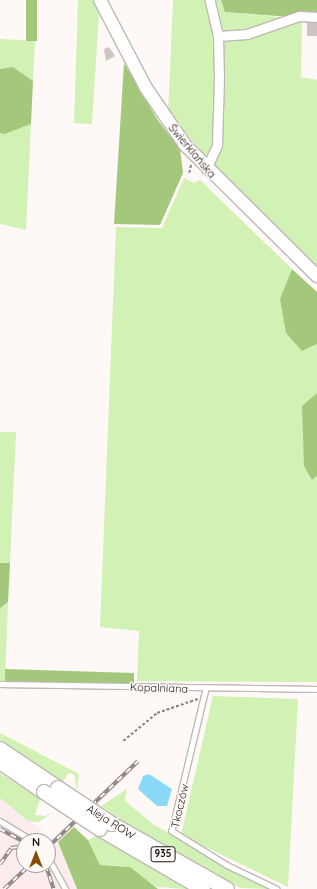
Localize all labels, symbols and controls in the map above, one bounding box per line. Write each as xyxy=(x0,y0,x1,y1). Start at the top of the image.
street label: Świerklańska xyxy=(166,121,218,181)
street label: Kopalniana xyxy=(130,680,188,696)
street label: Tkoczów xyxy=(169,783,191,829)
street label: Aleja ROW xyxy=(84,802,138,842)
north arrow xyxy=(16,833,56,873)
text: N xyxy=(32,835,40,849)
road number: 935 xyxy=(150,846,176,862)

